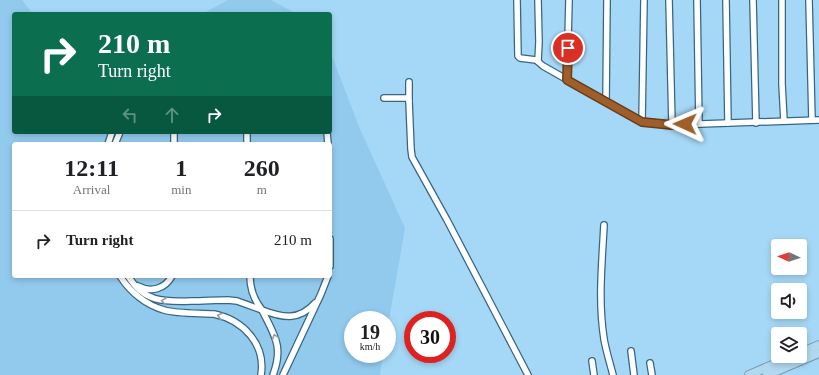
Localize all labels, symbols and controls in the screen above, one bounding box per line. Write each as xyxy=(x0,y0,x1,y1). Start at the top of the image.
icon: right xyxy=(32,28,84,80)
text: 210 m xyxy=(98,28,170,59)
pin xyxy=(551,31,585,65)
icon: arrive xyxy=(557,37,579,59)
text: Turn right xyxy=(98,61,171,81)
position arrow xyxy=(664,103,706,145)
icon: left xyxy=(119,104,141,126)
icon: ahead xyxy=(161,104,183,126)
icon: right xyxy=(203,104,225,126)
text: 12:11 xyxy=(64,155,119,181)
text: 1 xyxy=(175,155,187,181)
text: 260 xyxy=(244,155,280,181)
text: Arrival xyxy=(73,182,110,197)
text: min xyxy=(171,182,191,197)
text: m xyxy=(257,182,267,197)
icon: right xyxy=(32,230,54,252)
text: Turn right xyxy=(66,232,133,248)
text: 210 m xyxy=(274,232,312,248)
north arrow xyxy=(771,239,807,275)
map controls xyxy=(771,239,807,363)
button: sound xyxy=(771,283,807,319)
one-way arrow xyxy=(160,297,167,306)
speed limit sign: 30 xyxy=(404,311,456,363)
one-way arrow xyxy=(217,312,224,321)
text: 19 xyxy=(360,321,380,343)
button: layers xyxy=(771,327,807,363)
one-way arrow xyxy=(271,334,280,341)
text: km/h xyxy=(360,341,380,352)

